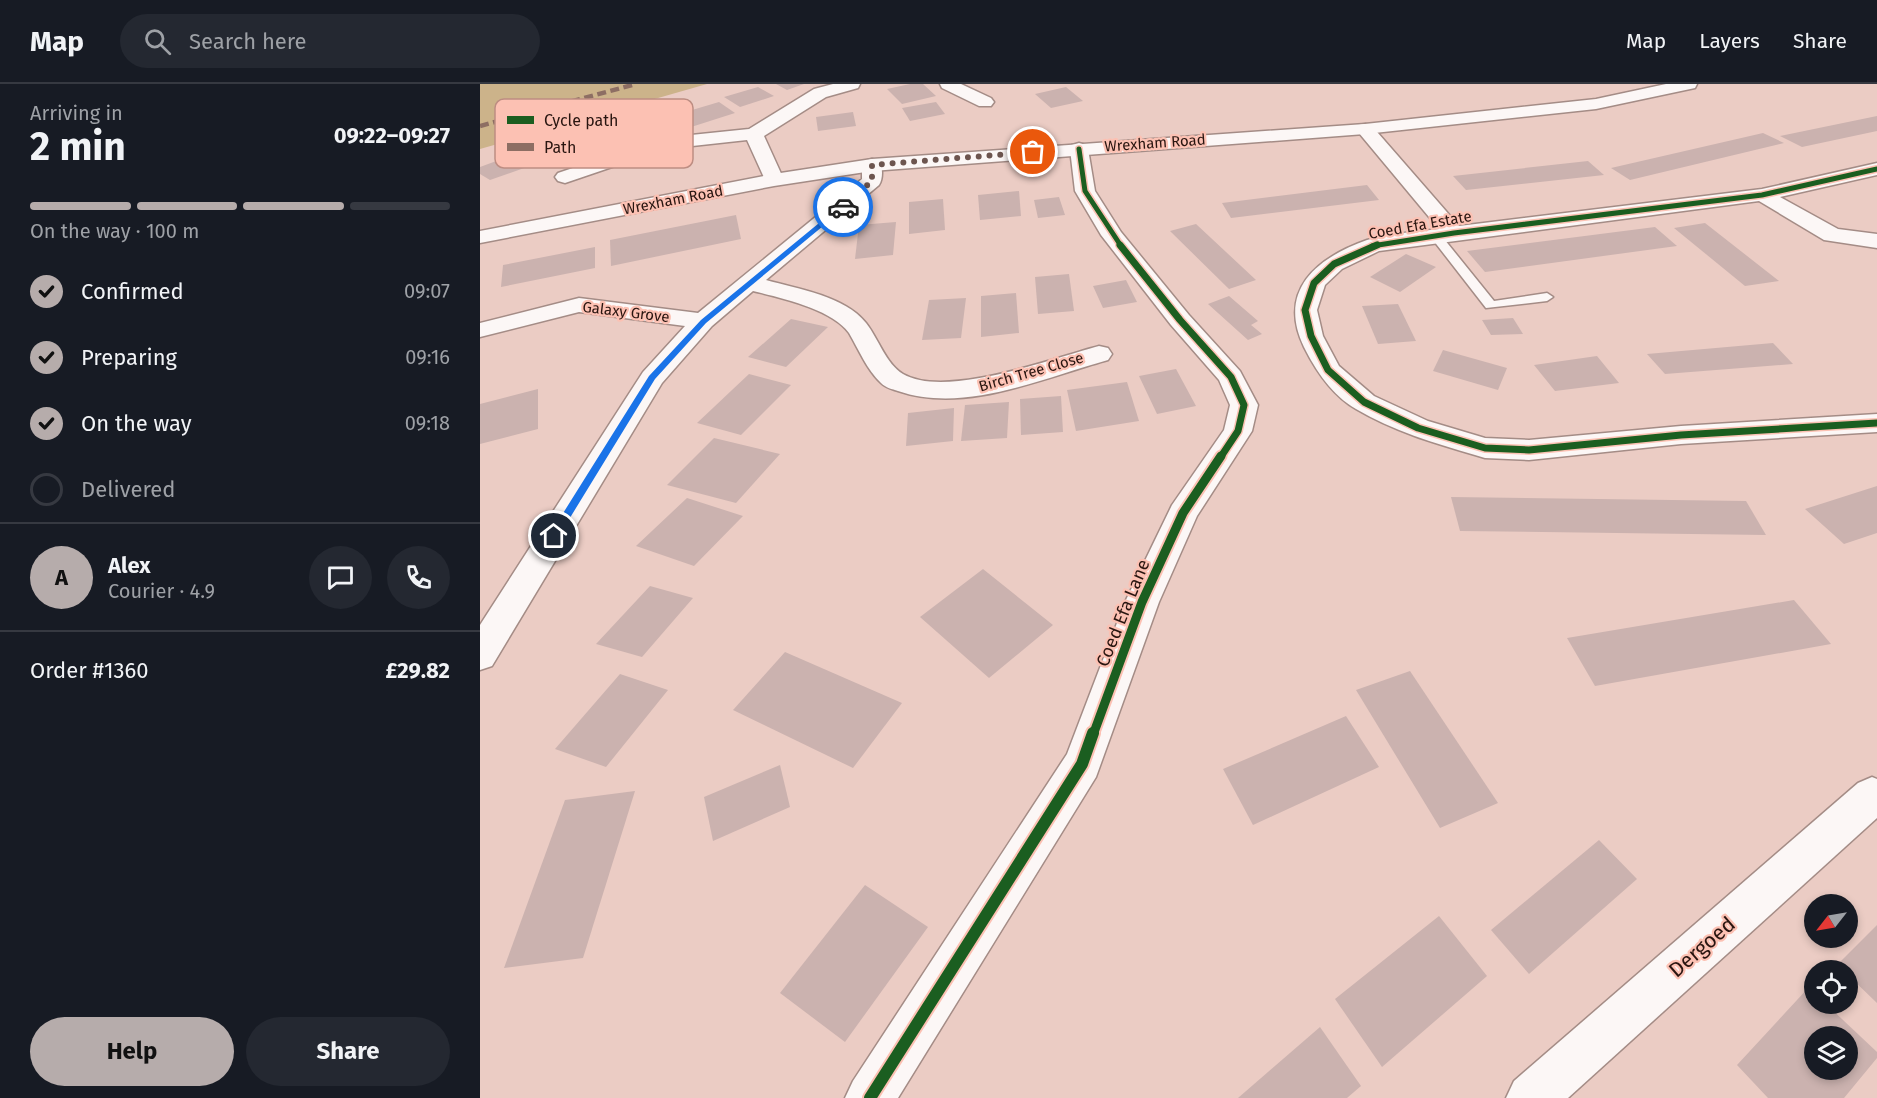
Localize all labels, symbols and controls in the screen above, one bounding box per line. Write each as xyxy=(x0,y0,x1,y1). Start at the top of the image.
search box xyxy=(120,14,540,68)
text: Map xyxy=(30,25,84,58)
icon: search xyxy=(141,25,174,58)
text: Search here xyxy=(189,28,307,55)
text: Map xyxy=(1626,28,1666,54)
text: Layers xyxy=(1699,28,1760,54)
text: Share xyxy=(1793,28,1847,54)
legend xyxy=(495,99,693,168)
text: Arriving in xyxy=(30,101,123,125)
text: Cycle path xyxy=(544,111,618,130)
text: 09:22–09:27 xyxy=(334,122,450,149)
text: 2 min xyxy=(30,124,126,170)
pin xyxy=(1007,126,1058,177)
street label: Wrexham Road xyxy=(1104,130,1206,156)
icon: bag xyxy=(1016,135,1049,168)
text: Path xyxy=(544,138,576,157)
courier xyxy=(813,177,873,237)
street label: Wrexham Road xyxy=(622,181,724,219)
icon: car xyxy=(827,191,860,224)
street label: Coed Efa Estate xyxy=(1367,207,1473,243)
text: On the way · 100 m xyxy=(30,219,199,243)
icon: check xyxy=(30,275,63,308)
text: Confirmed xyxy=(81,278,184,305)
text: 09:07 xyxy=(404,279,450,303)
street label: Galaxy Grove xyxy=(581,298,671,326)
icon: check xyxy=(30,341,63,374)
text: Preparing xyxy=(81,344,177,371)
text: 09:16 xyxy=(405,345,450,369)
street label: Birch Tree Close xyxy=(977,348,1085,396)
icon: check xyxy=(30,407,63,440)
text: On the way xyxy=(81,410,192,437)
text: 09:18 xyxy=(405,411,450,435)
text: Delivered xyxy=(81,476,176,503)
pin xyxy=(528,510,579,561)
icon: home xyxy=(537,519,570,552)
button: chat xyxy=(309,546,372,609)
button: phone xyxy=(387,546,450,609)
text: Alex xyxy=(108,552,151,579)
street label: Coed Efa Lane xyxy=(1091,556,1155,670)
text: A xyxy=(55,564,68,591)
text: Courier · 4.9 xyxy=(108,579,215,603)
text: Order #1360 xyxy=(30,657,148,684)
text: £29.82 xyxy=(385,657,450,684)
north arrow xyxy=(1804,894,1858,948)
map controls xyxy=(1804,894,1858,1080)
street label: Dergoed xyxy=(1663,911,1741,983)
button: locate xyxy=(1804,960,1858,1014)
button: Help xyxy=(30,1017,234,1086)
button: Share xyxy=(246,1017,450,1086)
button: layers xyxy=(1804,1026,1858,1080)

